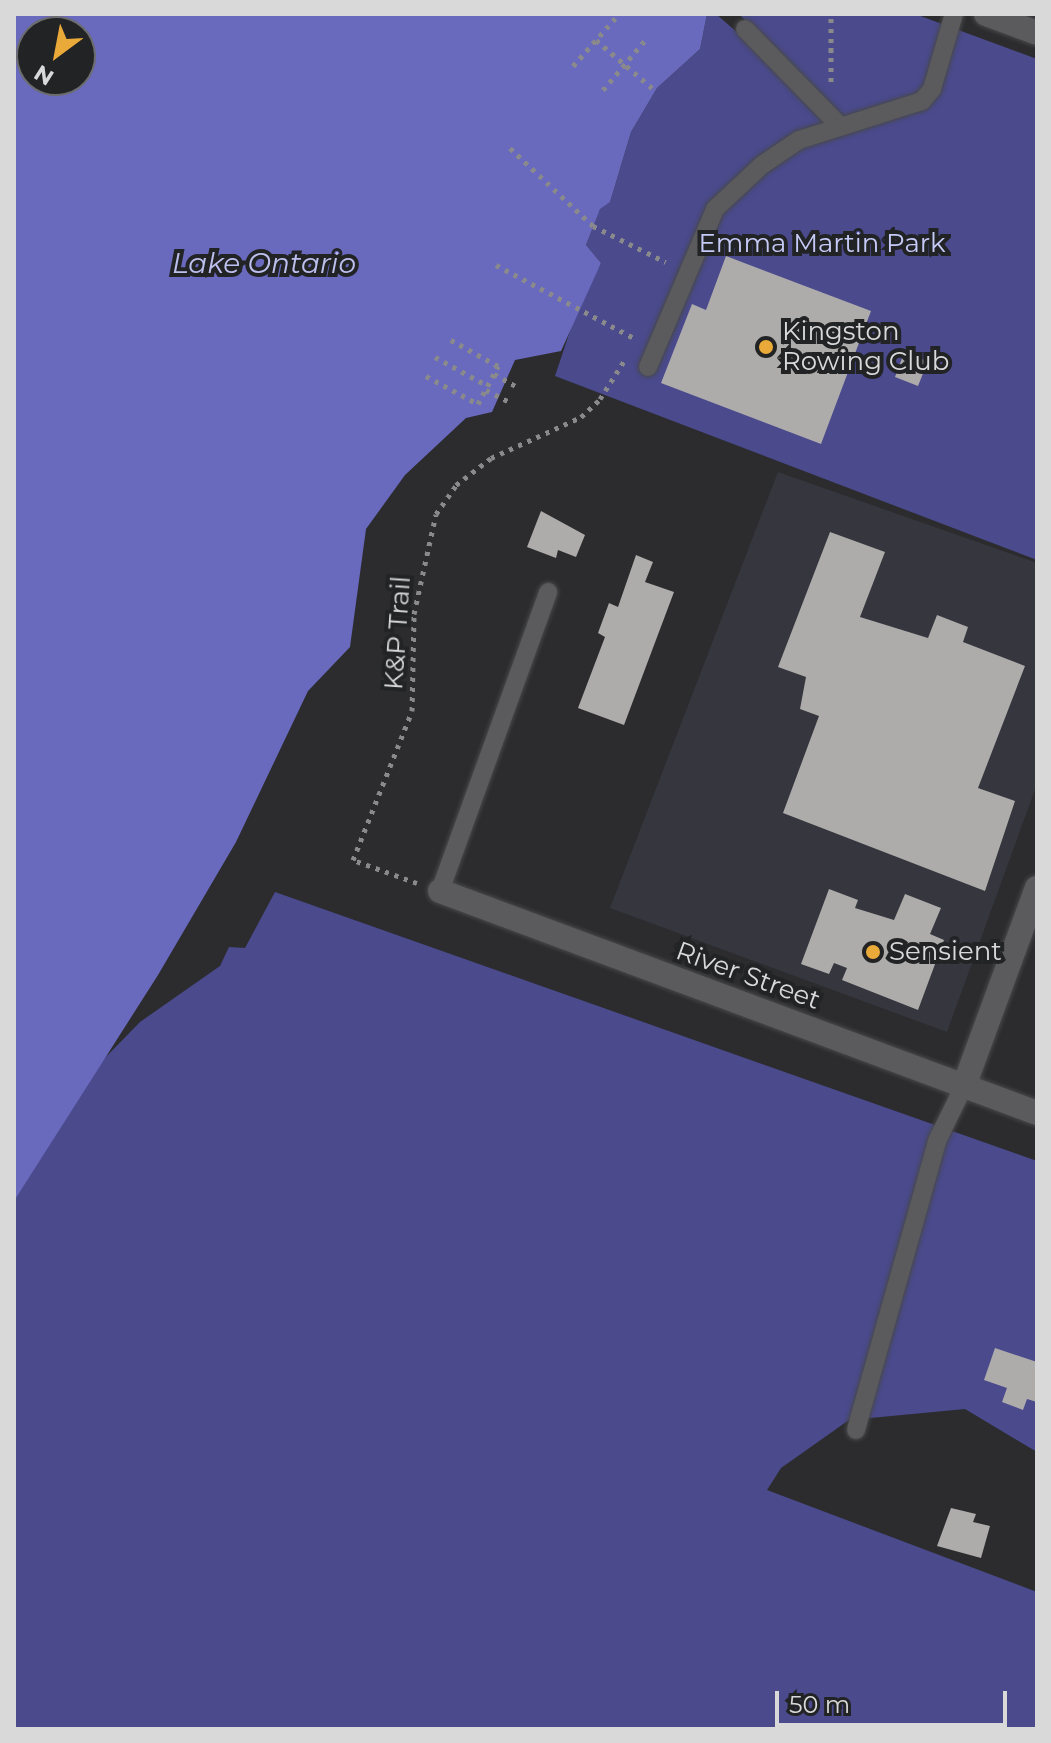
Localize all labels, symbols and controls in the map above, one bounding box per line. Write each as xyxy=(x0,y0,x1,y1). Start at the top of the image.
north arrow xyxy=(16,16,96,96)
text: N xyxy=(29,59,59,91)
park label: Emma Martin Park xyxy=(698,228,946,260)
water label: Lake Ontario xyxy=(172,246,356,280)
place label: Kingston Rowing Club xyxy=(782,316,949,378)
marker: Kingston Rowing Club xyxy=(757,338,775,356)
street label: K&P Trail xyxy=(378,575,418,691)
street label: River Street xyxy=(672,936,824,1016)
place label: Sensient xyxy=(889,936,1002,968)
marker: Sensient xyxy=(864,943,882,961)
scale bar xyxy=(779,1675,1011,1725)
text: 50 m xyxy=(789,1690,850,1719)

